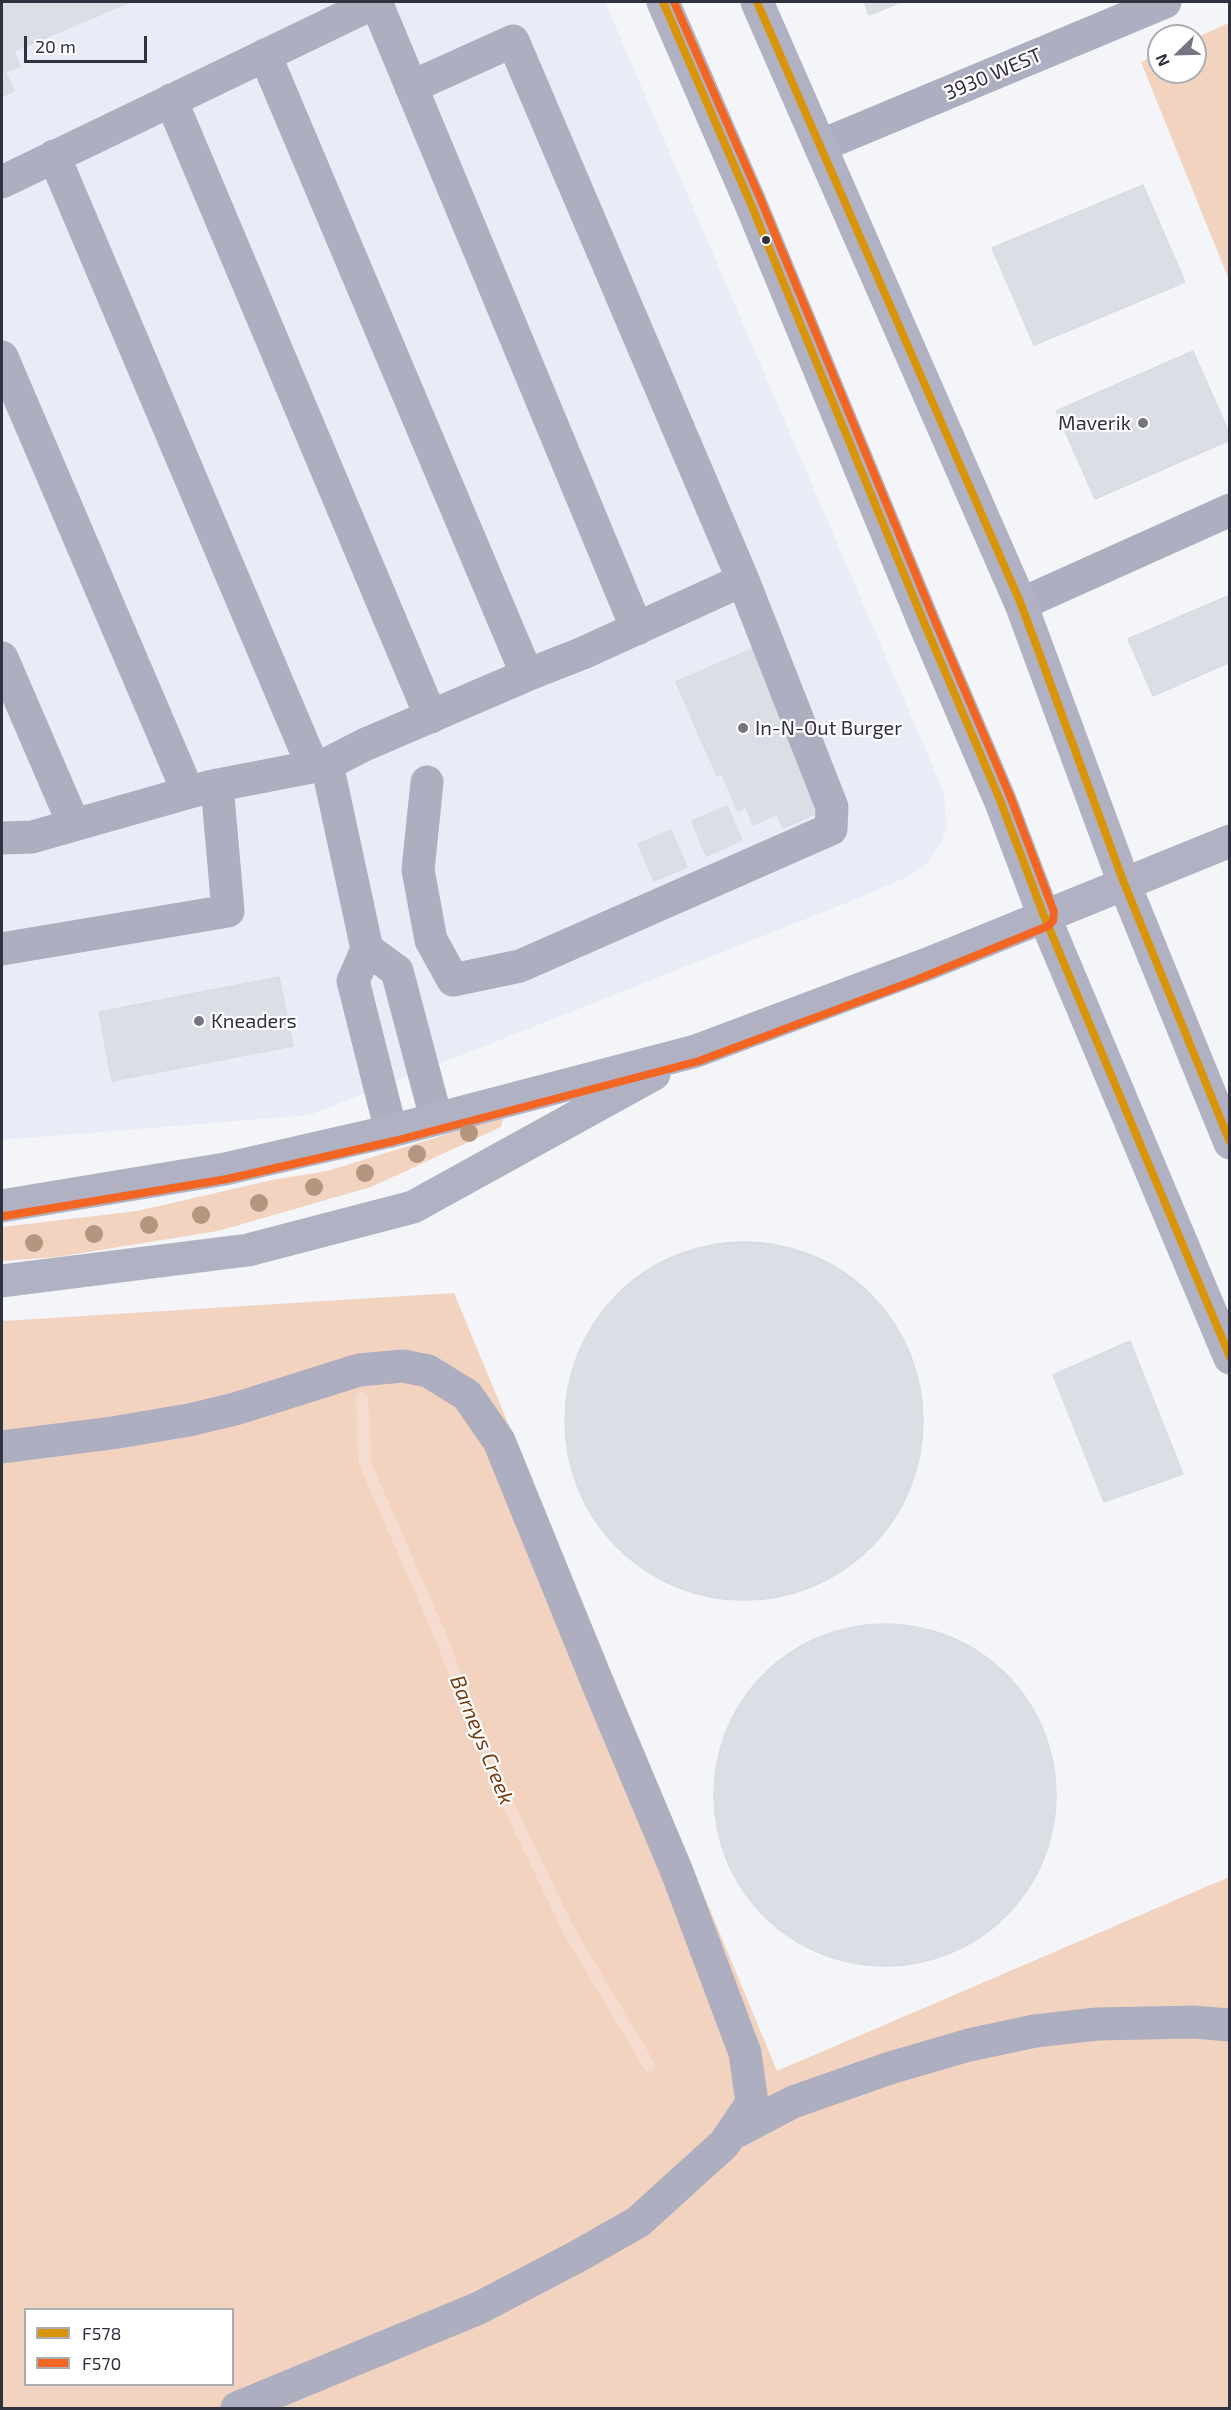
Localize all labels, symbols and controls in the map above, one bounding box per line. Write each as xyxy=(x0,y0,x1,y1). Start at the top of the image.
scale bar xyxy=(27,24,150,62)
north arrow xyxy=(1147,24,1207,84)
text: 20 m xyxy=(35,35,76,57)
street label: 3930 WEST xyxy=(941,43,1045,105)
text: N xyxy=(1151,51,1173,69)
unlabelled marker xyxy=(760,234,772,246)
place label: Maverik xyxy=(1058,411,1131,435)
marker: Maverik xyxy=(1136,416,1150,430)
place label: In-N-Out Burger xyxy=(755,716,902,740)
marker: In-N-Out Burger xyxy=(736,721,750,735)
place label: Kneaders xyxy=(211,1009,297,1033)
marker: Kneaders xyxy=(192,1014,206,1028)
water label: Barneys Creek xyxy=(445,1672,519,1808)
legend xyxy=(24,2308,234,2386)
text: F578 xyxy=(82,2322,122,2344)
text: F570 xyxy=(82,2352,121,2374)

